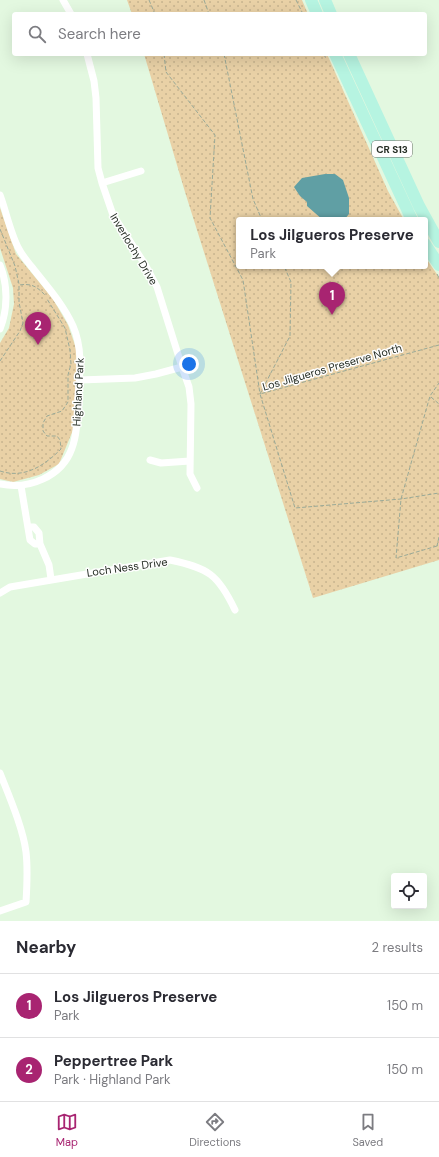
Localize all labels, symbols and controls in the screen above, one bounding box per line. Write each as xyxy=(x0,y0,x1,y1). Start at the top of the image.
search box xyxy=(12,12,427,56)
icon: search xyxy=(26,23,48,45)
text: Search here xyxy=(58,24,141,44)
road number: CR S13 xyxy=(372,141,412,157)
street label: Inverlochy Drive xyxy=(107,211,161,287)
popup xyxy=(236,217,428,269)
text: Los Jilgueros Preserve xyxy=(250,225,414,245)
text: Park xyxy=(250,245,276,262)
pin: 1 xyxy=(319,282,345,315)
pin: 2 xyxy=(25,312,51,345)
street label: Los Jilgueros Preserve North xyxy=(261,340,403,394)
your location xyxy=(179,354,199,374)
street label: Highland Park xyxy=(69,357,87,427)
street label: Loch Ness Drive xyxy=(86,554,168,580)
map controls xyxy=(391,873,427,909)
button: locate xyxy=(391,873,427,909)
text: Nearby xyxy=(16,936,76,958)
text: 2 results xyxy=(372,939,423,956)
text: Los Jilgueros Preserve xyxy=(54,987,217,1007)
text: 1 xyxy=(27,997,31,1014)
text: 150 m xyxy=(387,997,423,1014)
text: Park xyxy=(54,1007,80,1024)
text: Peppertree Park xyxy=(54,1051,173,1071)
text: 2 xyxy=(25,1061,33,1078)
text: 150 m xyxy=(387,1061,423,1078)
text: Park · Highland Park xyxy=(54,1071,171,1088)
tab: Map xyxy=(56,1111,78,1149)
tab: Directions xyxy=(189,1111,241,1149)
tab: Saved xyxy=(352,1111,383,1149)

